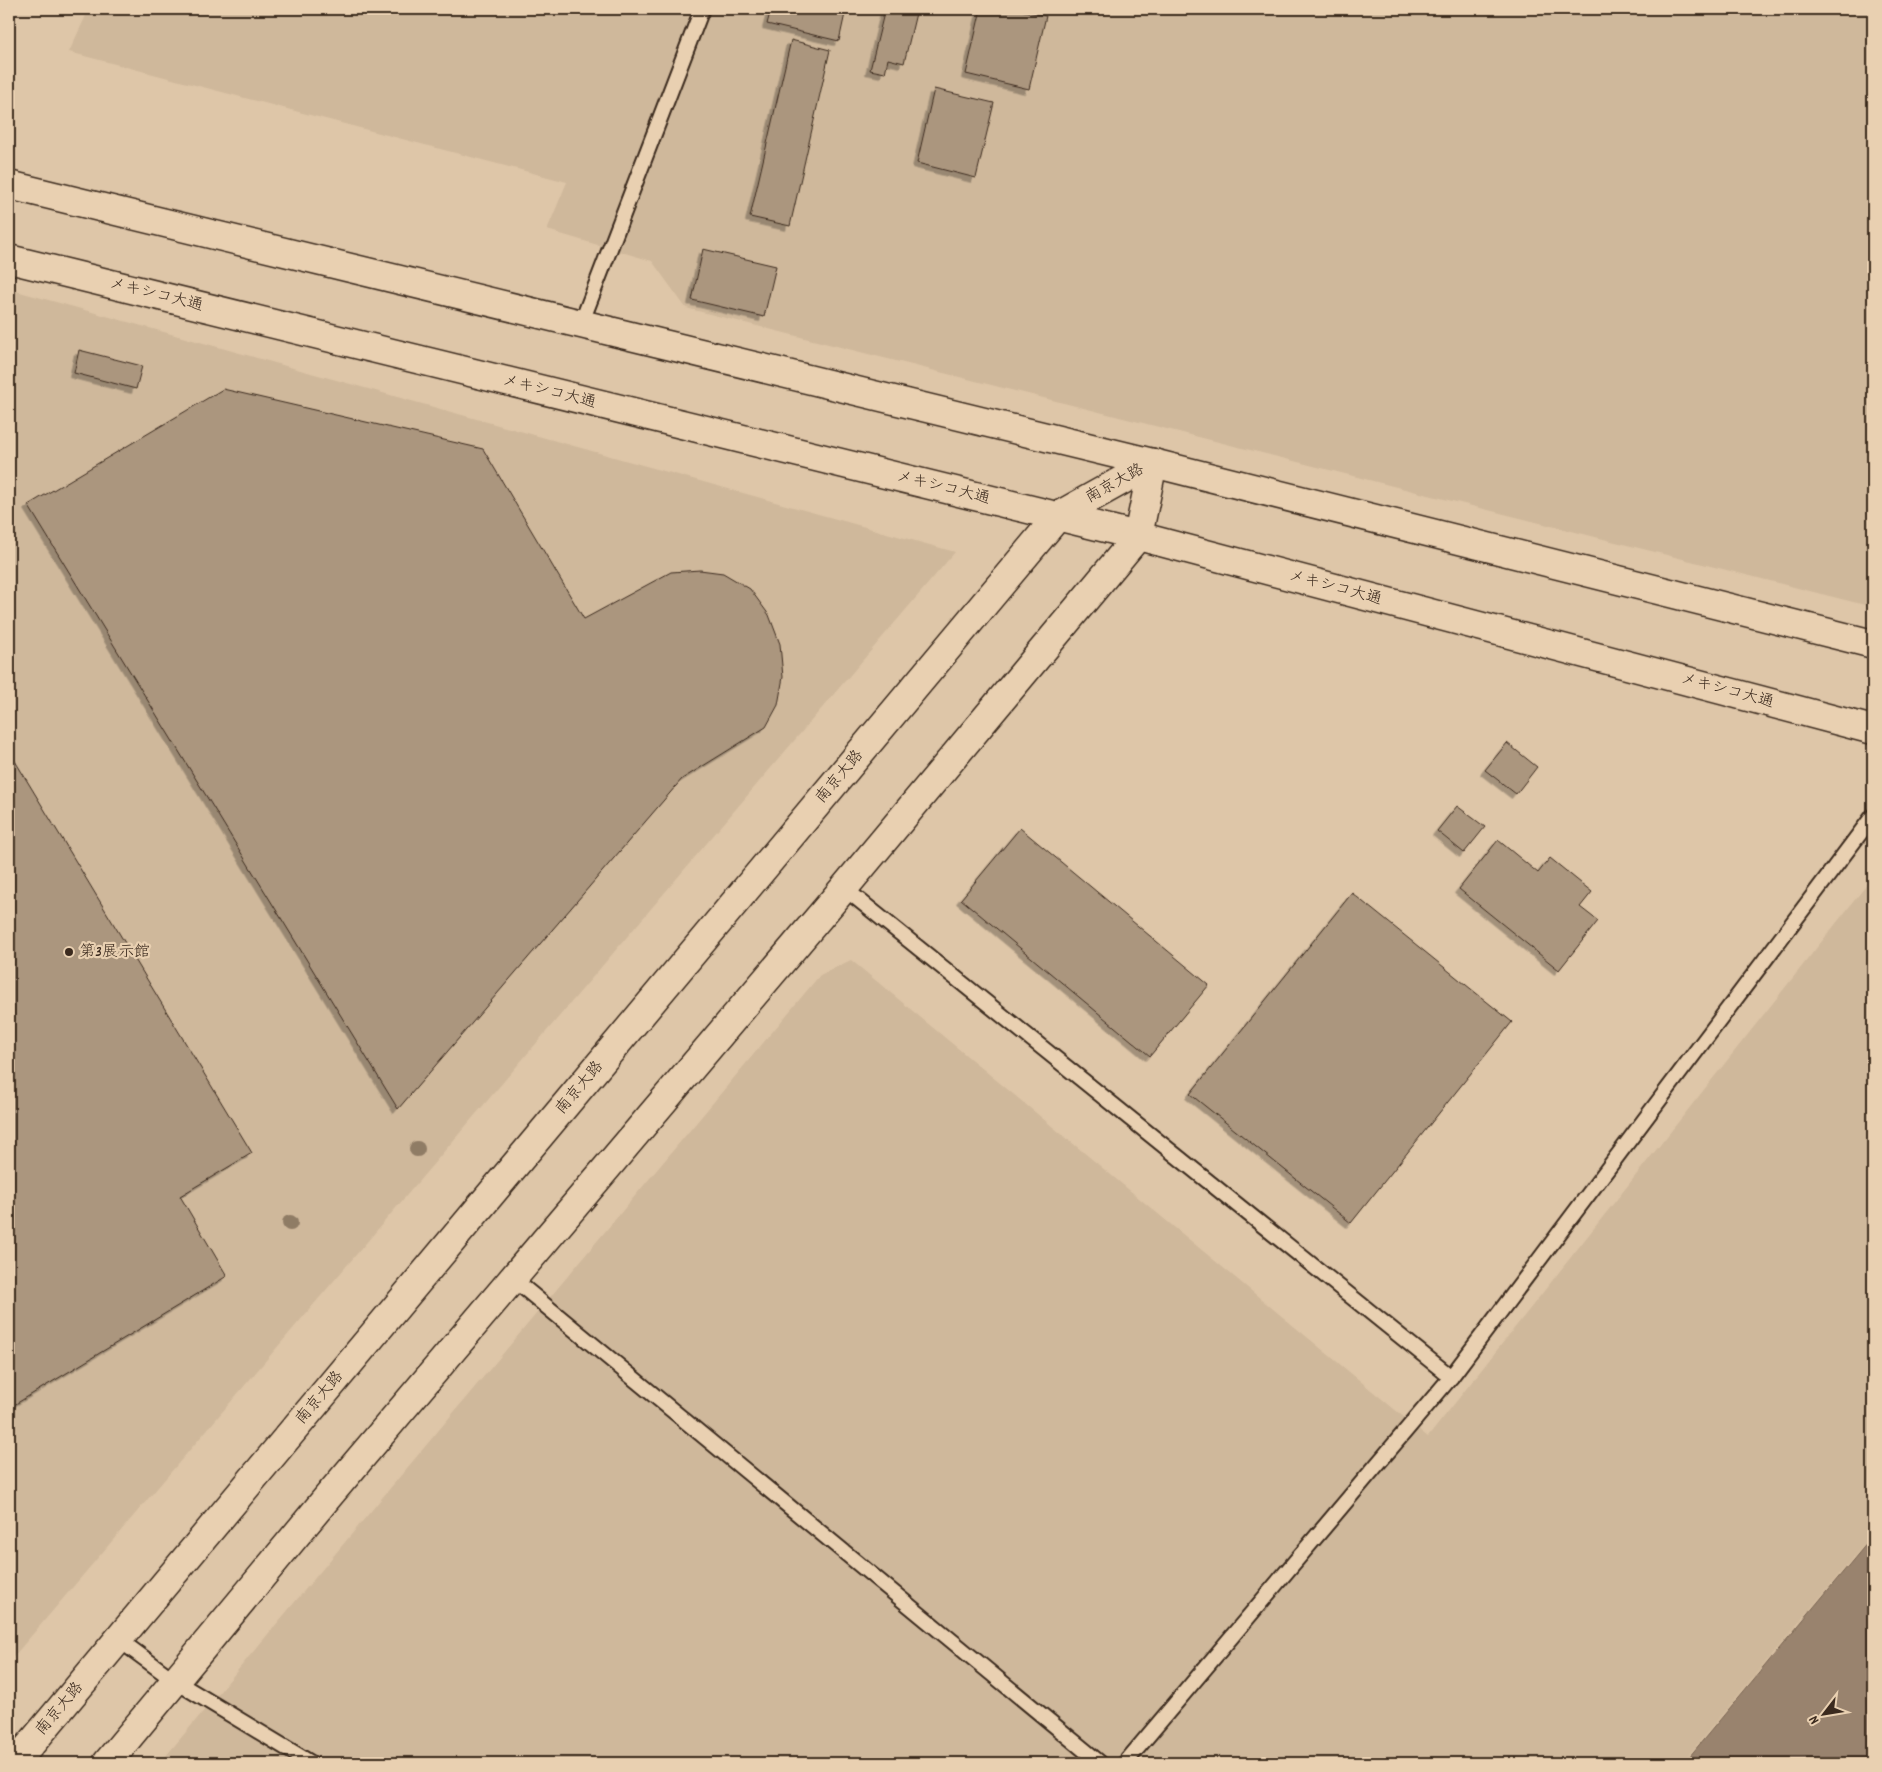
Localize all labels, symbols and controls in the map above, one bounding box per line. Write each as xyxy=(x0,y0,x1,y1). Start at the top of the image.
street label: メキシコ大通 xyxy=(107,272,205,318)
street label: メキシコ大通 xyxy=(500,369,598,415)
street label: 南京大路 xyxy=(1081,458,1149,510)
street label: メキシコ大通 xyxy=(894,465,992,511)
street label: メキシコ大通 xyxy=(1286,564,1384,612)
street label: メキシコ大通 xyxy=(1678,667,1776,715)
street label: 南京大路 xyxy=(811,745,869,809)
place label: 第3展示館 xyxy=(79,941,150,964)
marker: 第3展示館 xyxy=(63,946,75,958)
street label: 南京大路 xyxy=(551,1056,609,1120)
street label: 南京大路 xyxy=(291,1366,349,1430)
street label: 南京大路 xyxy=(31,1677,89,1741)
north arrow xyxy=(1800,1690,1850,1740)
text: N xyxy=(1804,1711,1825,1728)

